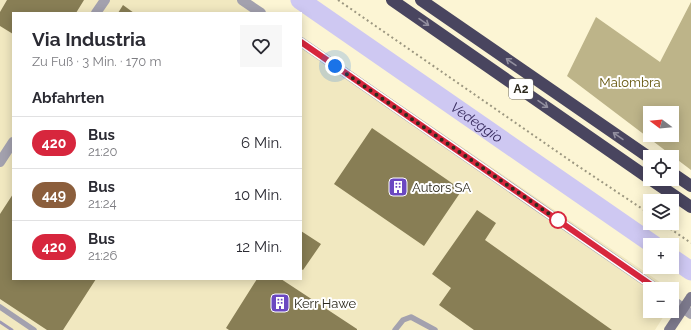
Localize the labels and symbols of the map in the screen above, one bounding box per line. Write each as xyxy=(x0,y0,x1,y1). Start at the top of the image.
one-way arrow xyxy=(419,18,430,26)
your location xyxy=(325,56,345,76)
one-way arrow xyxy=(506,58,517,66)
park label: Malombra xyxy=(599,75,661,90)
road number: A2 xyxy=(509,79,533,99)
water label: Vedeggio xyxy=(448,99,506,146)
one-way arrow xyxy=(537,100,548,108)
north arrow xyxy=(643,106,679,142)
one-way arrow xyxy=(613,132,624,140)
building icon: Autors SA xyxy=(387,176,409,198)
place label: Autors SA xyxy=(412,180,471,195)
unlabelled marker xyxy=(549,211,567,229)
building icon: Kerr Hawe xyxy=(269,292,291,314)
place label: Kerr Hawe xyxy=(294,296,356,311)

